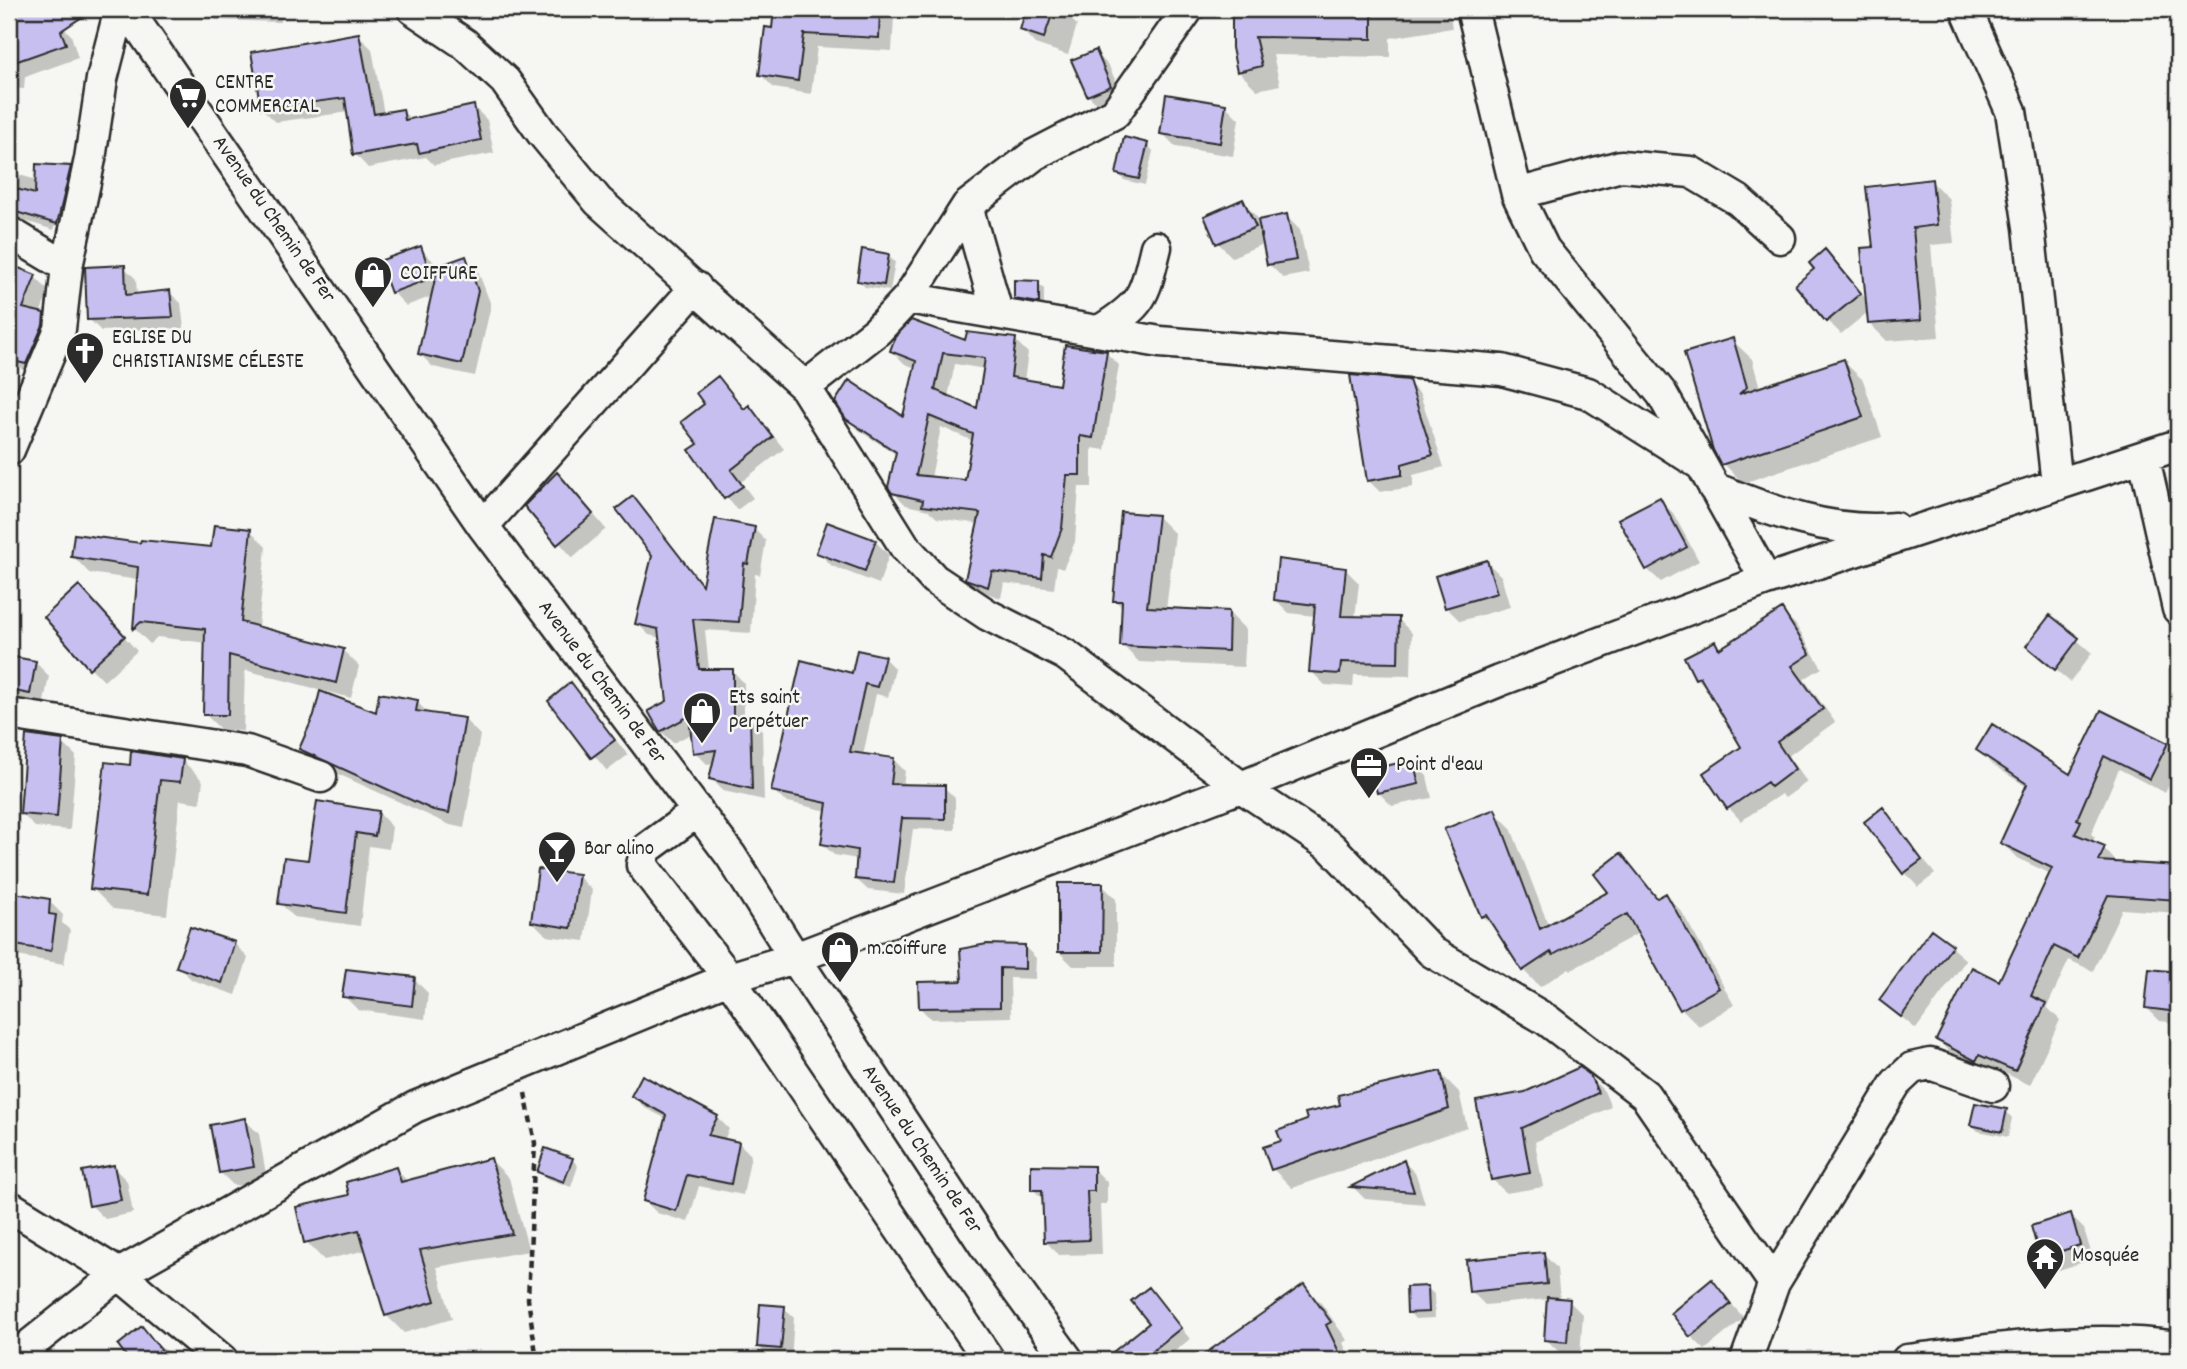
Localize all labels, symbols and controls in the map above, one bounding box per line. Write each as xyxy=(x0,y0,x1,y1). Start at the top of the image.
place label: CENTRE COMMERCIAL xyxy=(215,69,319,123)
supermarket icon: CENTRE COMMERCIAL xyxy=(167,75,209,130)
street label: Avenue du Chemin de Fer xyxy=(204,130,342,310)
shop icon: COIFFURE xyxy=(352,254,394,309)
place label: COIFFURE xyxy=(400,260,478,290)
place label: EGLISE DU CHRISTIANISME CÉLESTE xyxy=(112,324,304,378)
church icon: EGLISE DU CHRISTIANISME CÉLESTE xyxy=(64,330,106,385)
street label: Avenue du Chemin de Fer xyxy=(529,595,673,771)
place label: Ets saint perpétuer xyxy=(729,684,808,738)
shop icon: Ets saint perpétuer xyxy=(681,690,723,745)
office icon: Point d'eau xyxy=(1348,745,1390,800)
place label: Point d'eau xyxy=(1396,751,1483,781)
bar icon: Bar alino xyxy=(536,829,578,884)
place label: Bar alino xyxy=(584,835,654,865)
shop icon: m.coiffure xyxy=(819,929,861,984)
place label: m.coiffure xyxy=(867,935,947,965)
street label: Avenue du Chemin de Fer xyxy=(853,1059,989,1241)
temple icon: Mosquée xyxy=(2024,1236,2066,1291)
place label: Mosquée xyxy=(2072,1242,2139,1272)

